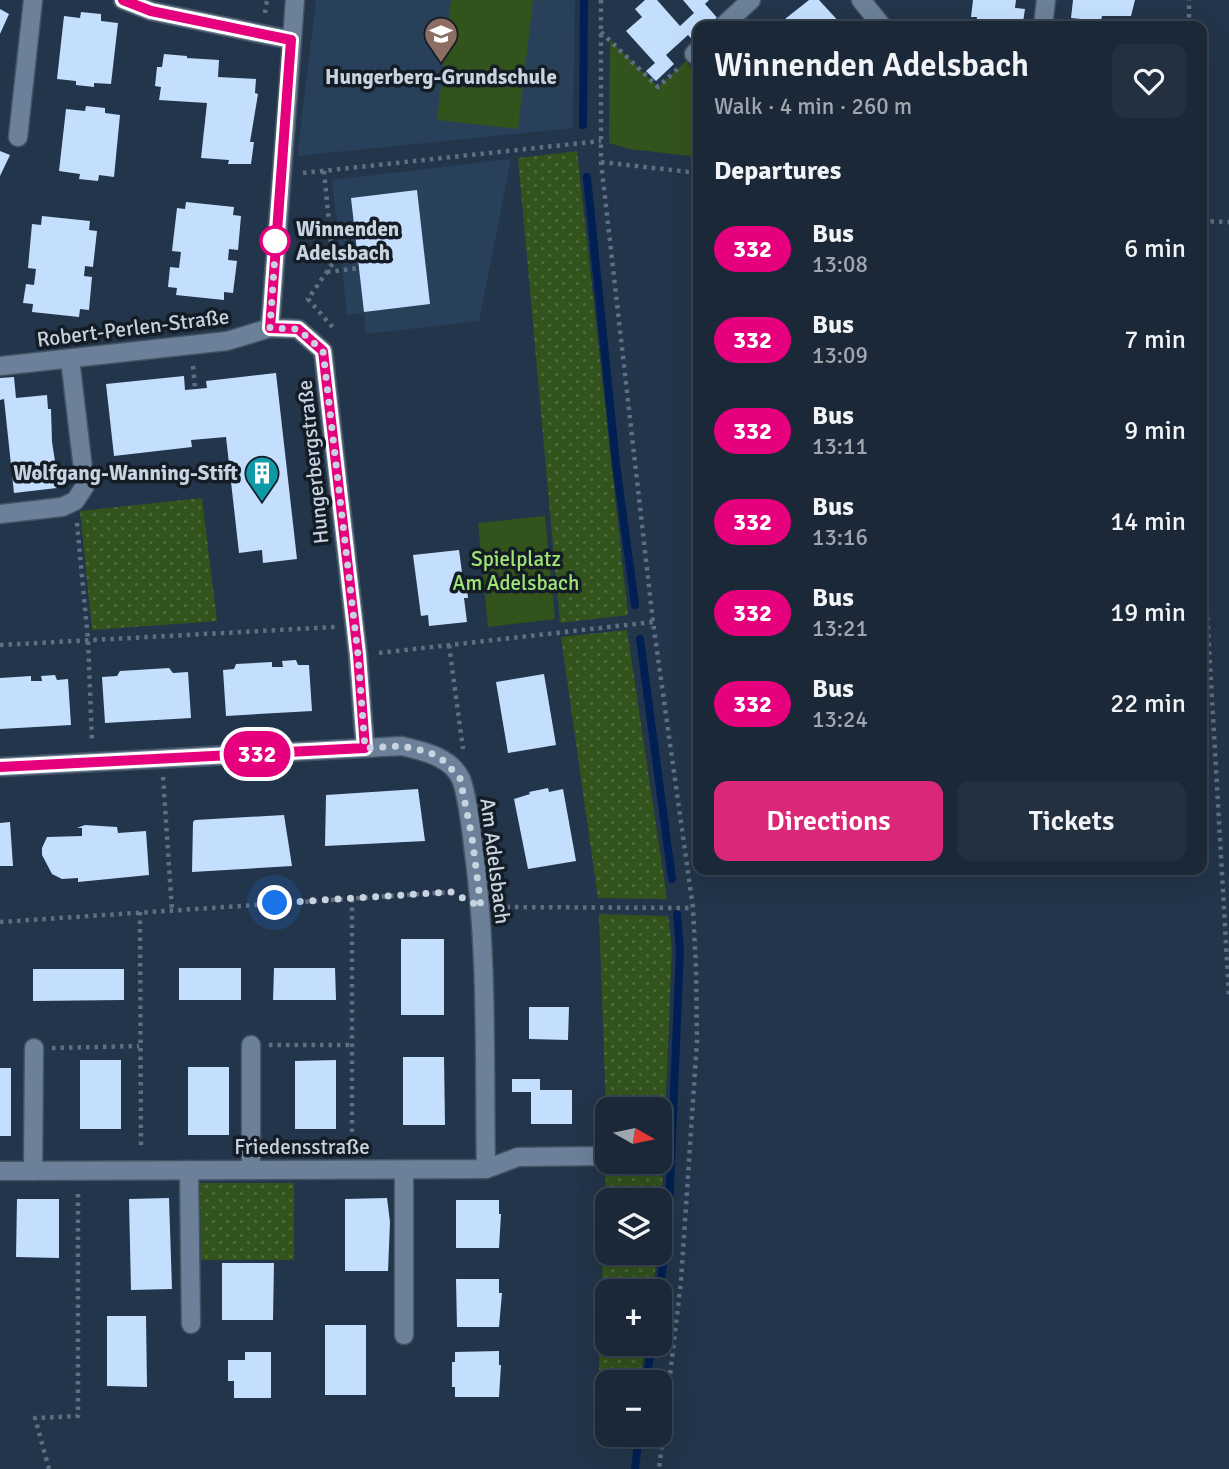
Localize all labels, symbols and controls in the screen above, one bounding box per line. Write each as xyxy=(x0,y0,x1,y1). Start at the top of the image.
school or university icon: Hungerberg-Grundschule xyxy=(422,15,460,64)
button: heart xyxy=(1112,44,1186,118)
text: Winnenden Adelsbach xyxy=(714,45,1029,86)
place label: Hungerberg-Grundschule xyxy=(325,64,557,90)
text: Walk · 4 min · 260 m xyxy=(714,92,912,121)
text: Departures xyxy=(714,155,841,187)
place label: Winnenden Adelsbach xyxy=(296,216,399,266)
text: Bus xyxy=(812,218,854,250)
marker: Winnenden Adelsbach xyxy=(260,226,290,256)
text: 6 min xyxy=(1124,233,1186,265)
text: 332 xyxy=(733,234,772,264)
text: 13:08 xyxy=(812,250,868,279)
street label: Robert-Perlen-Straße xyxy=(35,303,231,353)
text: Bus xyxy=(812,309,854,341)
text: 7 min xyxy=(1124,324,1186,356)
text: 332 xyxy=(733,325,772,355)
text: 13:09 xyxy=(812,341,868,370)
street label: Hungerbergstraße xyxy=(291,379,335,545)
text: Bus xyxy=(812,400,854,432)
text: 9 min xyxy=(1124,415,1186,447)
text: 332 xyxy=(733,416,772,446)
text: 13:11 xyxy=(812,432,868,461)
building icon: Wolfgang-Wanning-Stift xyxy=(243,454,281,503)
place label: Wolfgang-Wanning-Stift xyxy=(13,460,239,486)
text: Bus xyxy=(812,491,854,523)
text: 14 min xyxy=(1110,506,1186,538)
text: 332 xyxy=(733,507,772,537)
text: 13:16 xyxy=(812,523,868,552)
park label: Spielplatz Am Adelsbach xyxy=(453,546,579,596)
text: Bus xyxy=(812,582,854,614)
text: 19 min xyxy=(1110,597,1186,629)
text: 332 xyxy=(733,598,772,628)
text: 13:21 xyxy=(812,614,868,643)
text: Bus xyxy=(812,673,854,705)
text: 22 min xyxy=(1110,688,1186,720)
text: 332 xyxy=(733,689,772,719)
text: 13:24 xyxy=(812,705,868,734)
line badge: 332 xyxy=(217,731,297,777)
text: 332 xyxy=(238,739,276,769)
button: Directions xyxy=(714,781,943,861)
button: Tickets xyxy=(957,781,1186,861)
street label: Am Adelsbach xyxy=(474,796,516,926)
your location xyxy=(257,885,292,920)
north arrow xyxy=(595,1097,672,1174)
map controls xyxy=(595,1097,672,1447)
street label: Friedensstraße xyxy=(234,1134,370,1160)
button: layers xyxy=(595,1188,672,1265)
button: + xyxy=(595,1279,672,1356)
button: − xyxy=(595,1370,672,1447)

